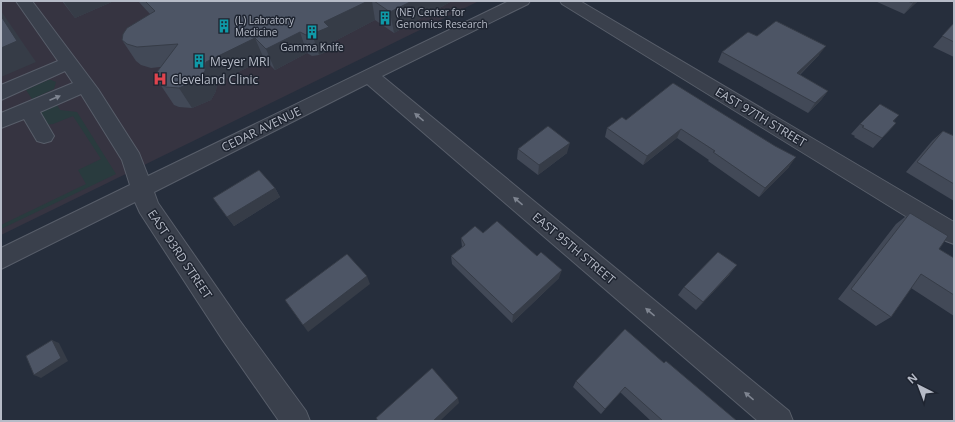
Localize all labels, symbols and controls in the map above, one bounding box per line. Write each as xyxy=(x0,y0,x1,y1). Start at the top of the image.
place label: (NE) Center for Genomics Research xyxy=(396,5,488,31)
building icon: (NE) Center for Genomics Research xyxy=(377,10,393,26)
place label: (L) Labratory Medicine xyxy=(235,13,295,39)
building icon: (L) Labratory Medicine xyxy=(216,18,232,34)
building icon: Gamma Knife xyxy=(304,24,320,40)
place label: Gamma Knife xyxy=(280,40,344,54)
building icon: Meyer MRI xyxy=(191,53,207,69)
place label: Meyer MRI xyxy=(210,53,270,70)
hospital icon: Cleveland Clinic xyxy=(152,71,168,87)
place label: Cleveland Clinic xyxy=(171,71,259,88)
street label: EAST 97TH STREET xyxy=(712,83,810,151)
one-way arrow xyxy=(50,94,62,100)
street label: CEDAR AVENUE xyxy=(218,102,304,156)
one-way arrow xyxy=(414,112,424,121)
one-way arrow xyxy=(513,196,524,205)
street label: EAST 93RD STREET xyxy=(144,206,216,302)
street label: EAST 95TH STREET xyxy=(529,208,619,288)
one-way arrow xyxy=(644,307,655,316)
north arrow xyxy=(899,366,939,406)
text: N xyxy=(904,370,920,387)
one-way arrow xyxy=(744,391,754,400)

